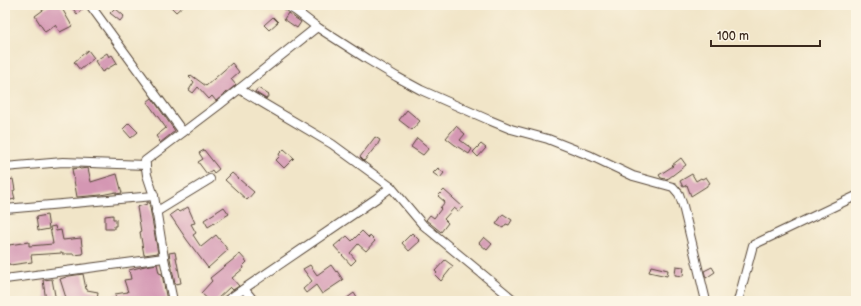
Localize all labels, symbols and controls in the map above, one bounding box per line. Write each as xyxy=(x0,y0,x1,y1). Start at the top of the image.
scale bar xyxy=(711,22,820,48)
text: 100 m xyxy=(717,29,749,44)

